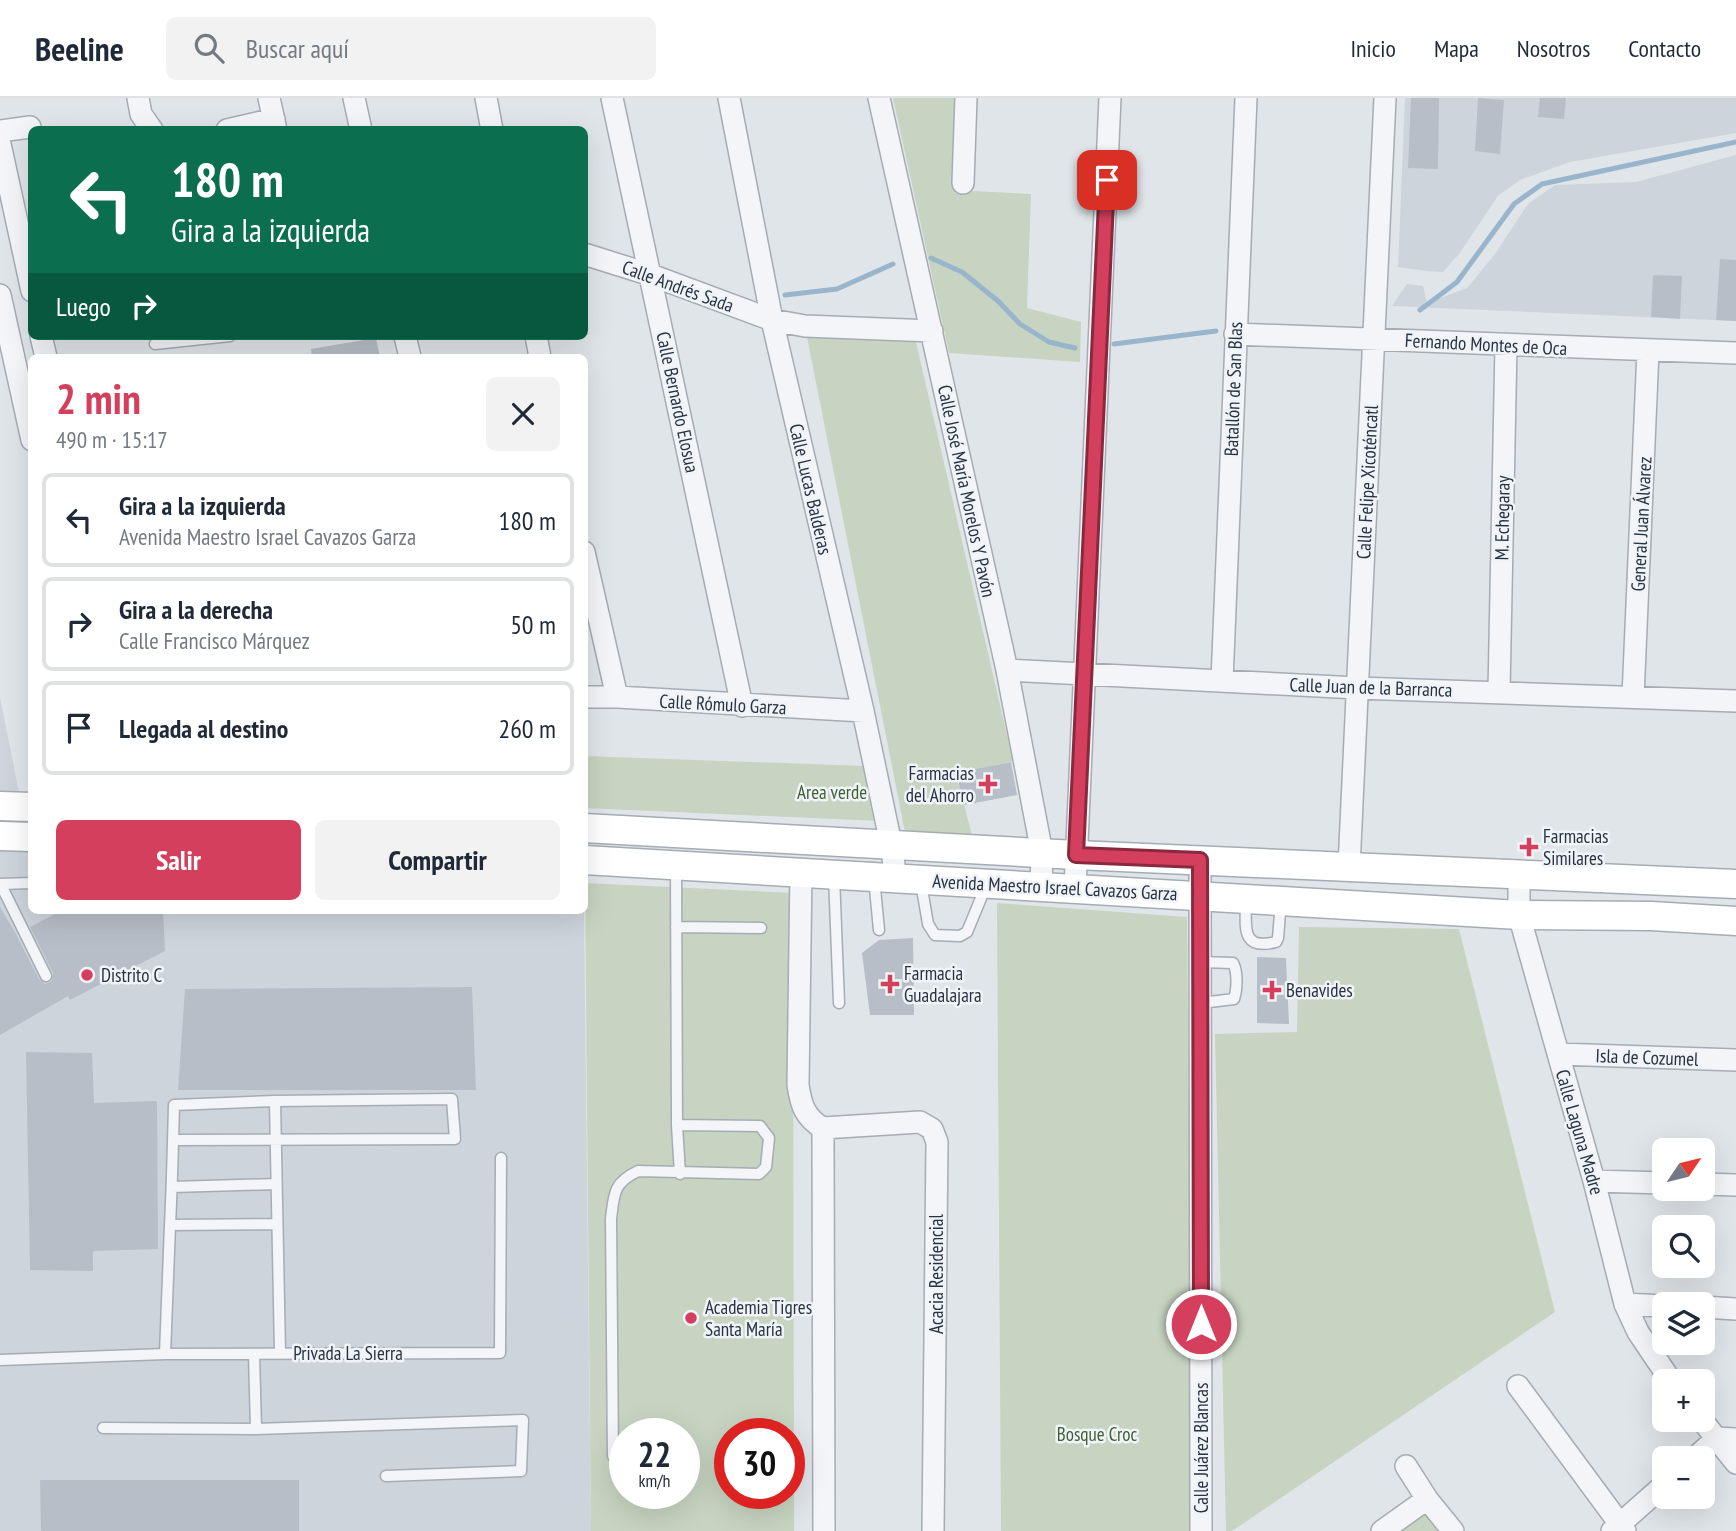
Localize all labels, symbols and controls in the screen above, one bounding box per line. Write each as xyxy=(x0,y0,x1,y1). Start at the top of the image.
search box xyxy=(166,17,656,80)
text: Beeline xyxy=(35,27,124,70)
icon: search xyxy=(190,29,228,67)
text: Buscar aquí xyxy=(246,32,349,65)
text: Inicio xyxy=(1350,33,1396,64)
text: Mapa xyxy=(1434,33,1479,64)
text: Nosotros xyxy=(1517,33,1590,64)
text: Contacto xyxy=(1628,33,1701,64)
text: 180 m xyxy=(171,147,284,211)
pin xyxy=(1077,150,1137,210)
icon: left xyxy=(56,154,147,245)
icon: arrive xyxy=(1088,161,1126,199)
text: Gira a la izquierda xyxy=(171,209,370,251)
street label: Calle Andrés Sada xyxy=(619,255,737,317)
icon: right xyxy=(125,287,163,325)
text: Luego xyxy=(56,290,111,323)
street label: Batallón de San Blas xyxy=(1219,321,1247,457)
street label: Fernando Montes de Oca xyxy=(1404,328,1568,360)
street label: Calle Bernardo Elosua xyxy=(651,329,705,475)
text: 2 min xyxy=(56,371,141,426)
button: close xyxy=(486,377,560,451)
street label: Calle José María Morelos Y Pavón xyxy=(933,383,1001,599)
street label: Calle Felipe Xicoténcatl xyxy=(1351,404,1383,560)
street label: Calle Lucas Balderas xyxy=(784,421,838,557)
text: 490 m · 15:17 xyxy=(56,425,168,454)
street label: General Juan Álvarez xyxy=(1625,456,1657,592)
street label: M. Echegaray xyxy=(1489,474,1515,561)
text: Gira a la izquierda xyxy=(119,489,286,522)
icon: left xyxy=(60,501,98,539)
text: 180 m xyxy=(498,504,556,537)
text: Avenida Maestro Israel Cavazos Garza xyxy=(119,522,416,551)
text: Gira a la derecha xyxy=(119,593,273,626)
icon: right xyxy=(60,605,98,643)
text: 50 m xyxy=(510,608,556,641)
text: Calle Francisco Márquez xyxy=(119,626,310,655)
street label: Calle Juan de la Barranca xyxy=(1289,672,1453,702)
street label: Calle Rómulo Garza xyxy=(659,689,787,719)
icon: arrive xyxy=(60,709,98,747)
text: Llegada al destino xyxy=(119,712,288,745)
text: 260 m xyxy=(498,712,556,745)
place label: Farmacias del Ahorro xyxy=(906,761,974,807)
marker: Farmacias del Ahorro xyxy=(980,776,996,792)
park label: Area verde xyxy=(797,780,867,804)
button: Salir xyxy=(56,820,301,900)
button: Compartir xyxy=(315,820,560,900)
place label: Farmacias Similares xyxy=(1543,824,1609,870)
marker: Farmacias Similares xyxy=(1521,839,1537,855)
street label: Avenida Maestro Israel Cavazos Garza xyxy=(932,869,1178,905)
place label: Farmacia Guadalajara xyxy=(904,961,982,1007)
place label: Distrito C xyxy=(101,963,162,987)
marker: Distrito C xyxy=(79,967,95,983)
marker: Farmacia Guadalajara xyxy=(882,976,898,992)
place label: Benavides xyxy=(1286,978,1353,1002)
marker: Benavides xyxy=(1264,982,1280,998)
street label: Isla de Cozumel xyxy=(1595,1043,1699,1071)
street label: Calle Laguna Madre xyxy=(1551,1066,1609,1198)
north arrow xyxy=(1652,1138,1715,1200)
map controls xyxy=(1652,1138,1715,1509)
street label: Acacia Residencial xyxy=(924,1214,948,1334)
button: search xyxy=(1652,1215,1715,1278)
position arrow xyxy=(1164,1287,1238,1361)
button: layers xyxy=(1652,1292,1715,1355)
place label: Academia Tigres Santa María xyxy=(705,1295,812,1341)
marker: Academia Tigres Santa María xyxy=(683,1310,699,1326)
street label: Privada La Sierra xyxy=(293,1341,403,1365)
button: + xyxy=(1652,1369,1715,1432)
street label: Calle Juárez Blancas xyxy=(1189,1383,1213,1513)
speed limit sign: 30 xyxy=(714,1418,805,1509)
park label: Bosque Croc xyxy=(1057,1422,1138,1446)
text: 22 xyxy=(638,1431,671,1477)
button: − xyxy=(1652,1446,1715,1509)
text: km/h xyxy=(639,1469,670,1492)

